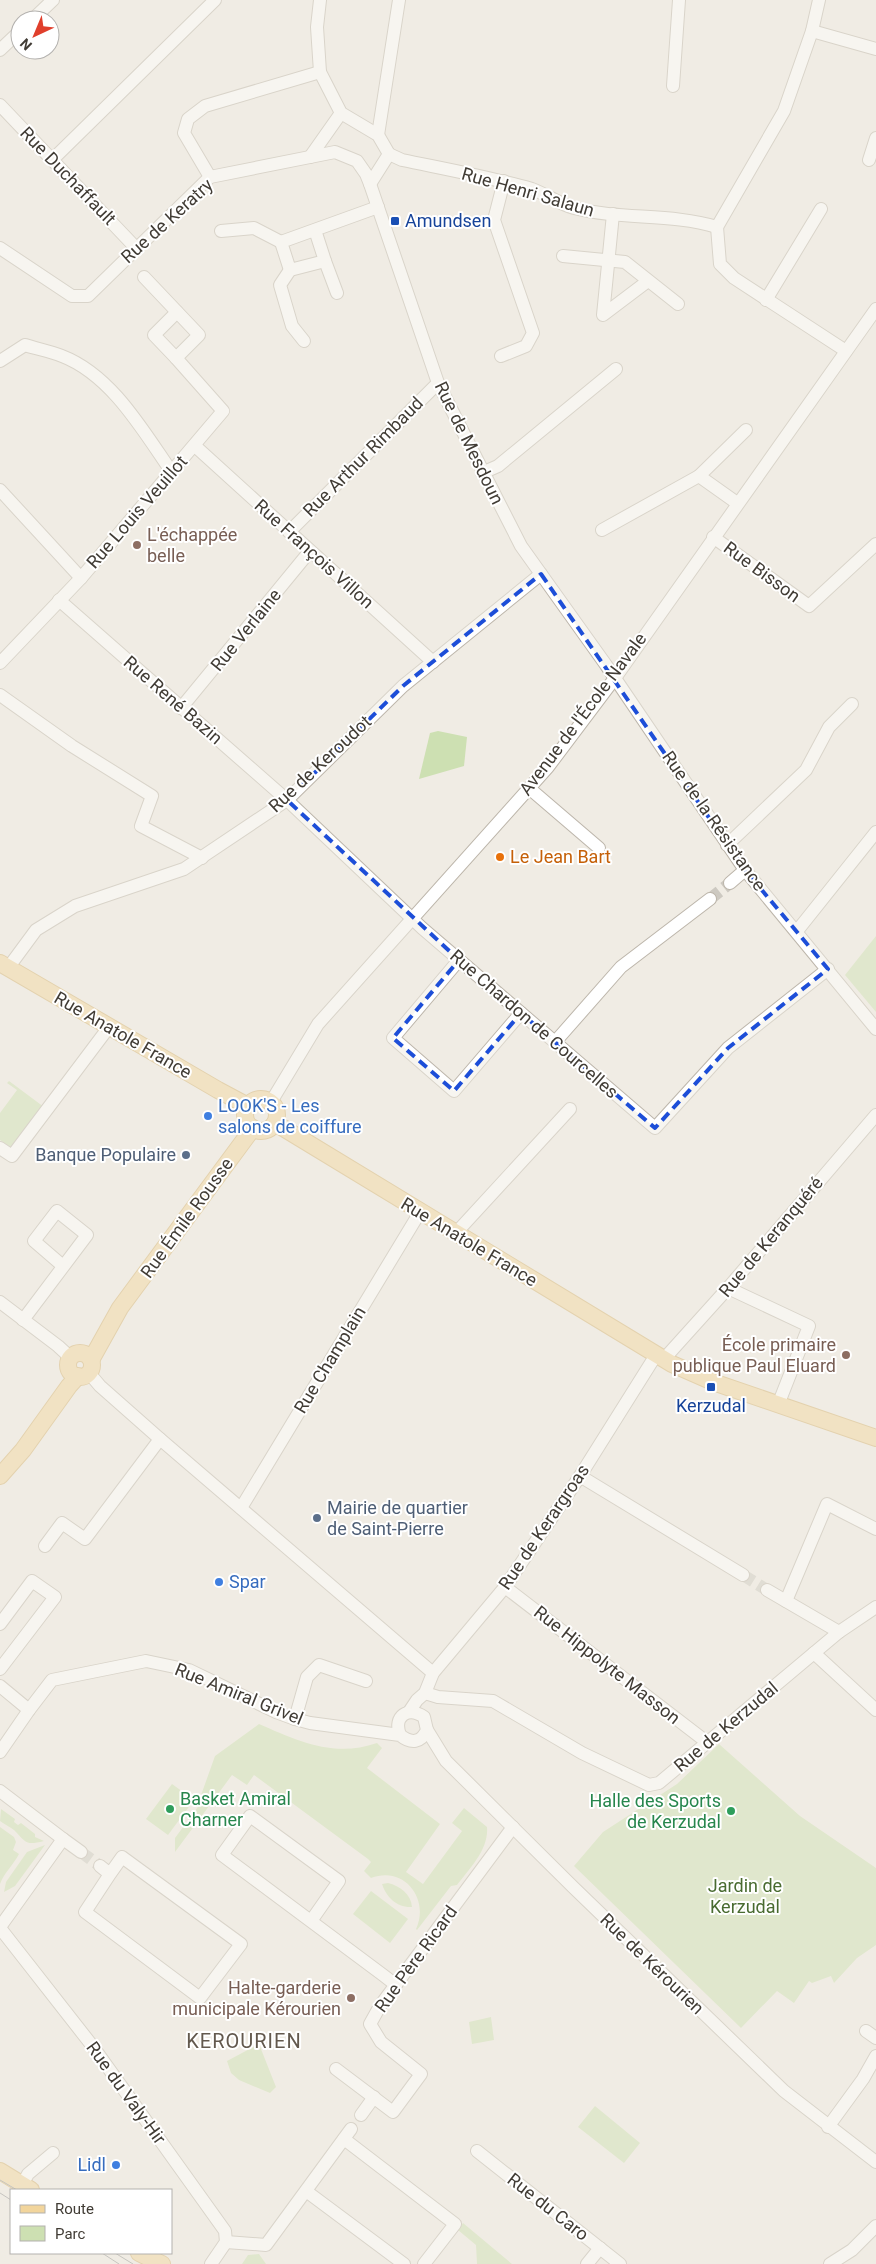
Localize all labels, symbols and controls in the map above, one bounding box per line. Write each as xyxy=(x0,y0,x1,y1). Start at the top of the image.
north arrow xyxy=(10,10,60,60)
text: N xyxy=(17,35,35,54)
street label: Rue Duchaffault xyxy=(16,122,121,229)
street label: Rue Henri Salaun xyxy=(459,163,597,220)
street label: Rue de Keratry xyxy=(117,174,217,267)
place label: Amundsen xyxy=(405,210,491,231)
marker: Amundsen xyxy=(389,215,401,227)
street label: Rue de Mesdoun xyxy=(431,378,508,508)
street label: Rue Arthur Rimbaud xyxy=(298,392,427,521)
street label: Rue Louis Veuillot xyxy=(82,451,191,572)
street label: Rue François Villon xyxy=(251,495,378,613)
place label: L'échappée belle xyxy=(147,524,237,566)
street label: Rue Bisson xyxy=(720,537,805,606)
marker: L'échappée belle xyxy=(131,539,143,551)
street label: Rue Verlaine xyxy=(206,584,285,675)
street label: Avenue de l'École Navale xyxy=(515,628,651,799)
street label: Rue René Bazin xyxy=(120,651,227,748)
street label: Rue de Keroudot xyxy=(264,711,375,816)
street label: Rue de la Résistance xyxy=(658,747,771,895)
place label: Le Jean Bart xyxy=(510,846,611,867)
marker: Le Jean Bart xyxy=(494,851,506,863)
street label: Rue Chardon de Courcelles xyxy=(446,945,623,1102)
street label: Rue Anatole France xyxy=(51,987,196,1082)
place label: LOOK'S - Les salons de coiffure xyxy=(218,1095,362,1137)
marker: LOOK'S - Les salons de coiffure xyxy=(202,1110,214,1122)
place label: Banque Populaire xyxy=(35,1144,176,1165)
marker: Banque Populaire xyxy=(180,1149,192,1161)
street label: Rue Émile Rousse xyxy=(136,1154,237,1282)
street label: Rue de Keranquéré xyxy=(714,1172,827,1301)
street label: Rue Anatole France xyxy=(397,1193,541,1290)
street label: Rue Champlain xyxy=(289,1303,370,1417)
place label: École primaire publique Paul Eluard xyxy=(673,1334,836,1376)
marker: École primaire publique Paul Eluard xyxy=(840,1349,852,1361)
marker: Kerzudal xyxy=(705,1381,717,1393)
place label: Kerzudal xyxy=(676,1395,746,1416)
street label: Rue de Kerargroas xyxy=(494,1460,593,1593)
place label: Mairie de quartier de Saint-Pierre xyxy=(327,1497,468,1539)
marker: Mairie de quartier de Saint-Pierre xyxy=(311,1512,323,1524)
place label: Spar xyxy=(229,1571,266,1592)
marker: Spar xyxy=(213,1576,225,1588)
street label: Rue Hippolyte Masson xyxy=(530,1601,685,1728)
street label: Rue Amiral Grivel xyxy=(172,1658,306,1729)
street label: Rue de Kerzudal xyxy=(669,1677,782,1776)
place label: Basket Amiral Charner xyxy=(180,1788,291,1830)
place label: Halle des Sports de Kerzudal xyxy=(589,1790,721,1832)
marker: Basket Amiral Charner xyxy=(164,1803,176,1815)
marker: Halle des Sports de Kerzudal xyxy=(725,1805,737,1817)
park label: Jardin de Kerzudal xyxy=(708,1875,782,1917)
street label: Rue Père Ricard xyxy=(370,1901,461,2016)
street label: Rue de Kérourien xyxy=(596,1909,709,2018)
place label: Halte-garderie municipale Kérourien xyxy=(172,1977,341,2019)
marker: Halte-garderie municipale Kérourien xyxy=(345,1992,357,2004)
district label: KEROURIEN xyxy=(186,2029,302,2053)
street label: Rue du Valy-Hir xyxy=(82,2037,171,2148)
place label: Lidl xyxy=(77,2154,106,2175)
marker: Lidl xyxy=(110,2159,122,2171)
street label: Rue du Caro xyxy=(504,2168,593,2245)
legend xyxy=(10,2189,172,2254)
text: Route xyxy=(55,2200,94,2218)
text: Parc xyxy=(55,2225,85,2243)

